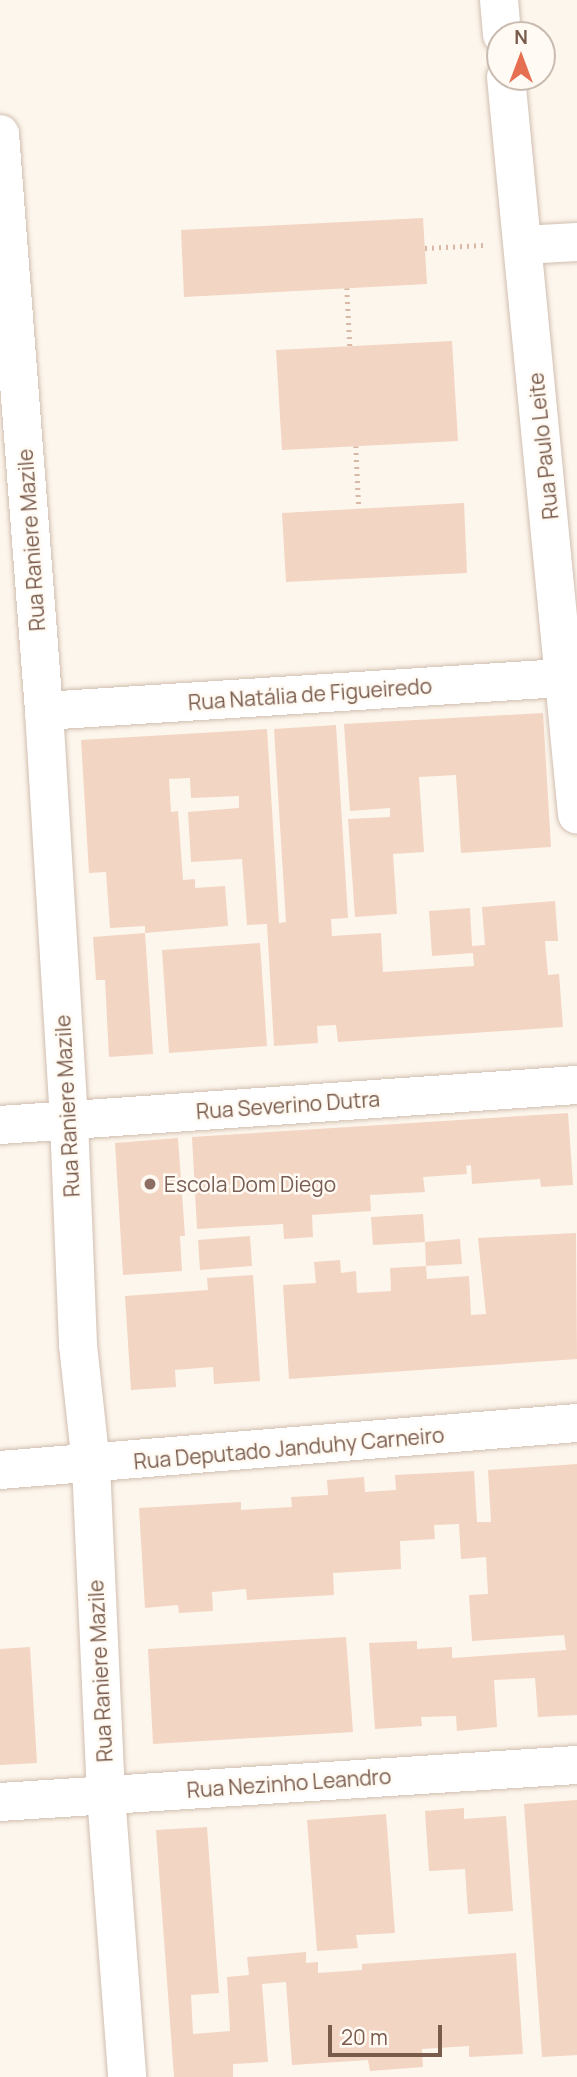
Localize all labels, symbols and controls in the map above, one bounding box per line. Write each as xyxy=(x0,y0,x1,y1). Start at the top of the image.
north arrow xyxy=(486,21,556,91)
text: N xyxy=(514,24,528,50)
street label: Rua Paulo Leite xyxy=(523,371,563,521)
street label: Rua Raniere Mazile xyxy=(12,448,50,632)
street label: Rua Natália de Figueiredo xyxy=(187,673,433,715)
street label: Rua Raniere Mazile xyxy=(50,1014,84,1198)
street label: Rua Severino Dutra xyxy=(195,1086,381,1124)
place label: Escola Dom Diego xyxy=(164,1171,336,1197)
marker: Escola Dom Diego xyxy=(142,1176,158,1192)
street label: Rua Deputado Janduhy Carneiro xyxy=(133,1422,445,1474)
street label: Rua Raniere Mazile xyxy=(83,1579,117,1763)
street label: Rua Nezinho Leandro xyxy=(186,1763,392,1803)
scale bar xyxy=(332,2010,446,2054)
text: 20 m xyxy=(341,2023,388,2051)

